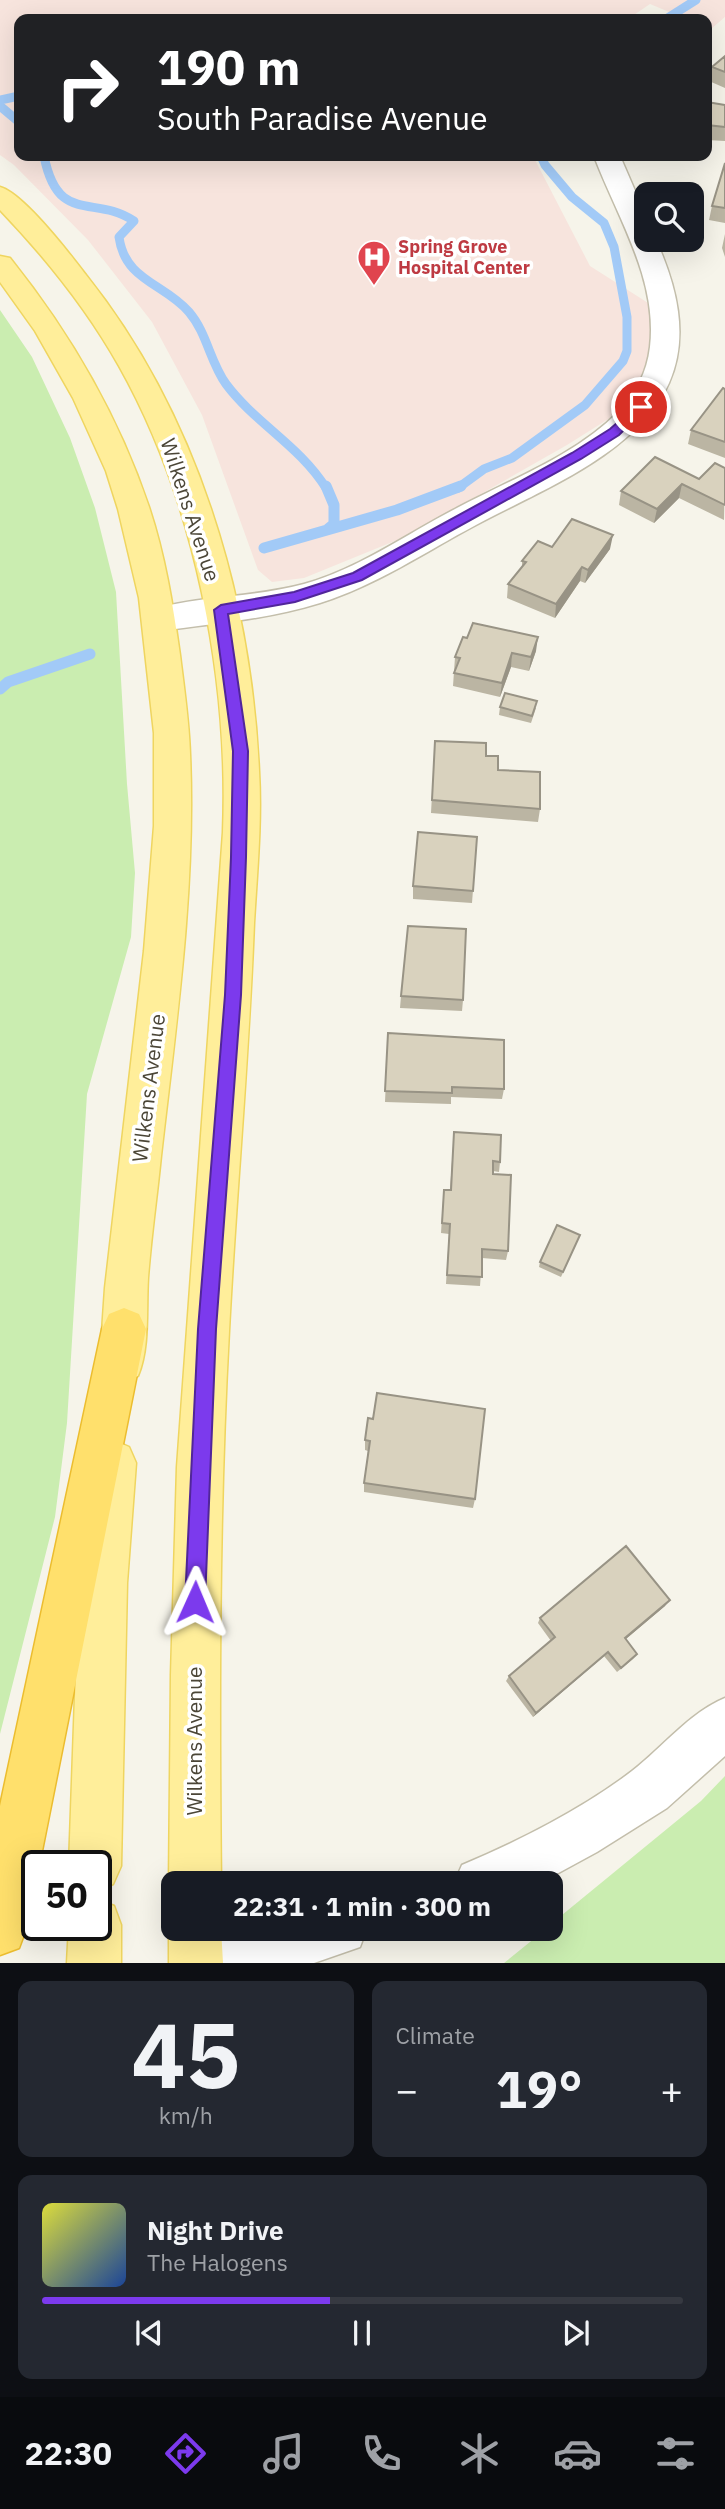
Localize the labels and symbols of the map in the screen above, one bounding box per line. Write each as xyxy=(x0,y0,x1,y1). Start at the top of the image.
place label: Spring Grove Hospital Center xyxy=(398,235,530,279)
hospital icon: Spring Grove Hospital Center xyxy=(355,238,393,287)
pin xyxy=(611,377,671,437)
street label: Wilkens Avenue xyxy=(155,434,227,585)
street label: Wilkens Avenue xyxy=(125,1012,171,1164)
position arrow xyxy=(158,1565,232,1639)
street label: Wilkens Avenue xyxy=(180,1666,208,1816)
speed limit sign: 50 xyxy=(21,1850,112,1941)

